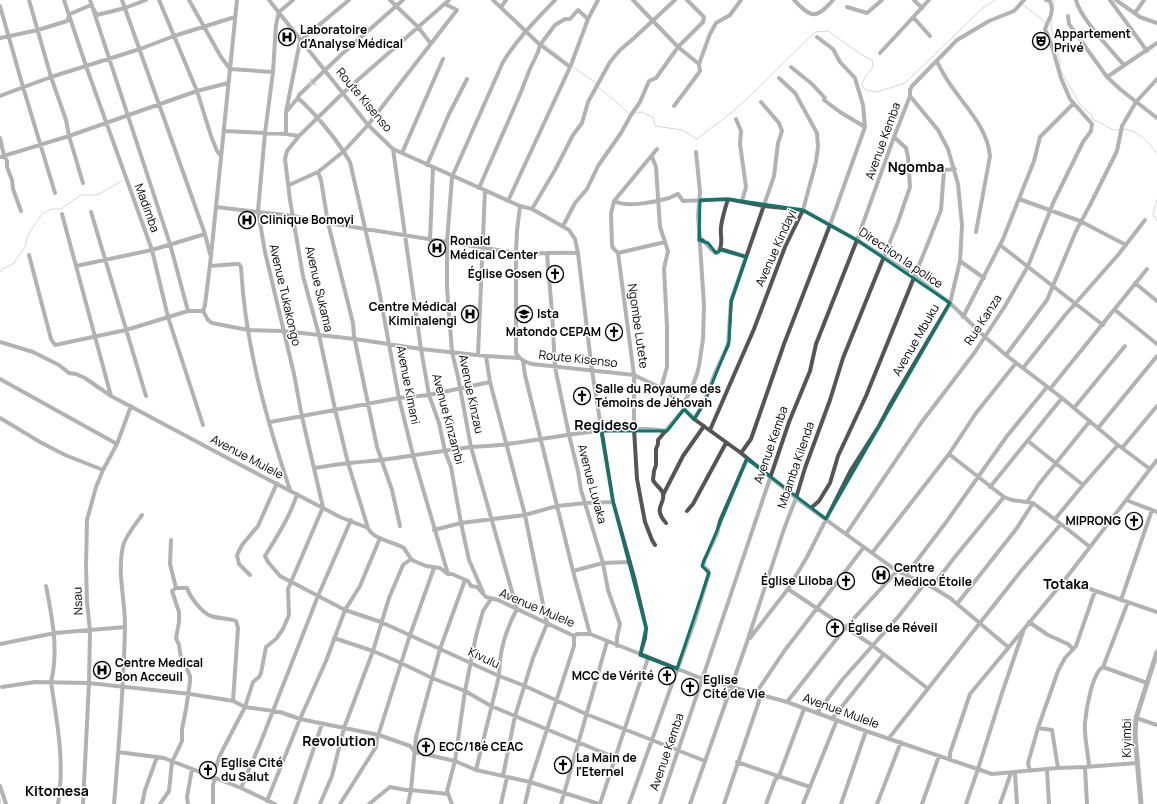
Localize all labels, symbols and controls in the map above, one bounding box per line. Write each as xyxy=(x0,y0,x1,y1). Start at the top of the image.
place label: Laboratoire d'Analyse Médical xyxy=(300,21,403,52)
place label: Appartement Privé xyxy=(1054,25,1131,56)
hospital icon: Laboratoire d'Analyse Médical xyxy=(277,27,297,47)
theatre icon: Appartement Privé xyxy=(1031,31,1051,51)
street label: Route Kisenso xyxy=(332,64,396,136)
one-way arrow xyxy=(309,78,317,85)
street label: Avenue Kemba xyxy=(861,100,904,182)
district label: Ngomba xyxy=(888,157,944,176)
street label: Madimba xyxy=(131,181,164,235)
street label: Avenue Kindayi xyxy=(751,206,800,289)
hospital icon: Clinique Bomoyi xyxy=(237,210,257,230)
place label: Clinique Bomoyi xyxy=(260,211,354,228)
street label: Direction la police xyxy=(856,223,947,292)
place label: Ronald Médical Center xyxy=(450,232,538,263)
hospital icon: Ronald Médical Center xyxy=(427,238,447,258)
street label: Avenue Tukakongo xyxy=(266,242,305,347)
street label: Avenue Sukama xyxy=(301,244,338,333)
church icon: Église Gosen xyxy=(545,264,565,284)
place label: Église Gosen xyxy=(468,265,542,282)
street label: Ngombe Lutete xyxy=(624,282,653,369)
street label: Rue Kanza xyxy=(960,291,1005,349)
place label: Centre Médical Kiminalengi xyxy=(369,298,457,329)
street label: Avenue Mbuku xyxy=(888,300,943,379)
hospital icon: Centre Médical Kiminalengi xyxy=(460,304,480,324)
school or university icon: Ista xyxy=(514,304,534,324)
place label: Ista xyxy=(537,305,559,322)
church icon: Matondo CEPAM xyxy=(604,322,624,342)
place label: Matondo CEPAM xyxy=(506,323,601,340)
street label: Avenue Kimani xyxy=(392,344,424,426)
street label: Route Kisenso xyxy=(538,346,618,371)
street label: Avenue Kinzau xyxy=(455,353,488,435)
street label: Avenue Kinzambi xyxy=(428,372,469,466)
place label: Salle du Royaume des Témoins de Jéhovah xyxy=(595,380,721,411)
church icon: Salle du Royaume des Témoins de Jéhovah xyxy=(572,386,592,406)
street label: Avenue Kemba xyxy=(749,404,792,486)
district label: Regideso xyxy=(574,415,638,434)
street label: Mbamba Kilenda xyxy=(773,419,818,510)
street label: Avenue Mulele xyxy=(208,430,287,483)
street label: Avenue Luvaka xyxy=(574,442,611,526)
church icon: MIPRONG xyxy=(1124,511,1144,531)
place label: MIPRONG xyxy=(1065,512,1121,529)
place label: Centre Medico Étoile xyxy=(894,559,972,590)
hospital icon: Centre Medico Étoile xyxy=(871,565,891,585)
church icon: Église Liloba xyxy=(836,571,856,591)
place label: Église Liloba xyxy=(761,572,833,589)
district label: Totaka xyxy=(1043,574,1089,593)
street label: Avenue Mulele xyxy=(497,584,577,631)
street label: Nsau xyxy=(68,586,87,616)
church icon: Église de Réveil xyxy=(825,618,845,638)
place label: Église de Réveil xyxy=(848,619,938,636)
street label: Kivulu xyxy=(466,643,503,672)
place label: Centre Medical Bon Acceuil xyxy=(115,654,203,685)
hospital icon: Centre Medical Bon Acceuil xyxy=(92,660,112,680)
church icon: MCC de Vérité xyxy=(657,666,677,686)
place label: MCC de Vérité xyxy=(572,667,654,684)
place label: Eglise Cité de Vie xyxy=(703,671,765,702)
church icon: Eglise Cité de Vie xyxy=(680,677,700,697)
street label: Avenue Mulele xyxy=(801,689,882,732)
street label: Avenue Kemba xyxy=(645,711,688,793)
street label: Kiyimbi xyxy=(1118,718,1135,758)
district label: Revolution xyxy=(302,731,376,750)
church icon: ECC/18è CEAC xyxy=(416,737,436,757)
place label: ECC/18è CEAC xyxy=(439,738,524,755)
place label: La Main de l'Eternel xyxy=(576,749,637,780)
place label: Eglise Cité du Salut xyxy=(221,754,283,785)
church icon: La Main de l'Eternel xyxy=(553,755,573,775)
church icon: Eglise Cité du Salut xyxy=(198,760,218,780)
district label: Kitomesa xyxy=(25,781,89,800)

